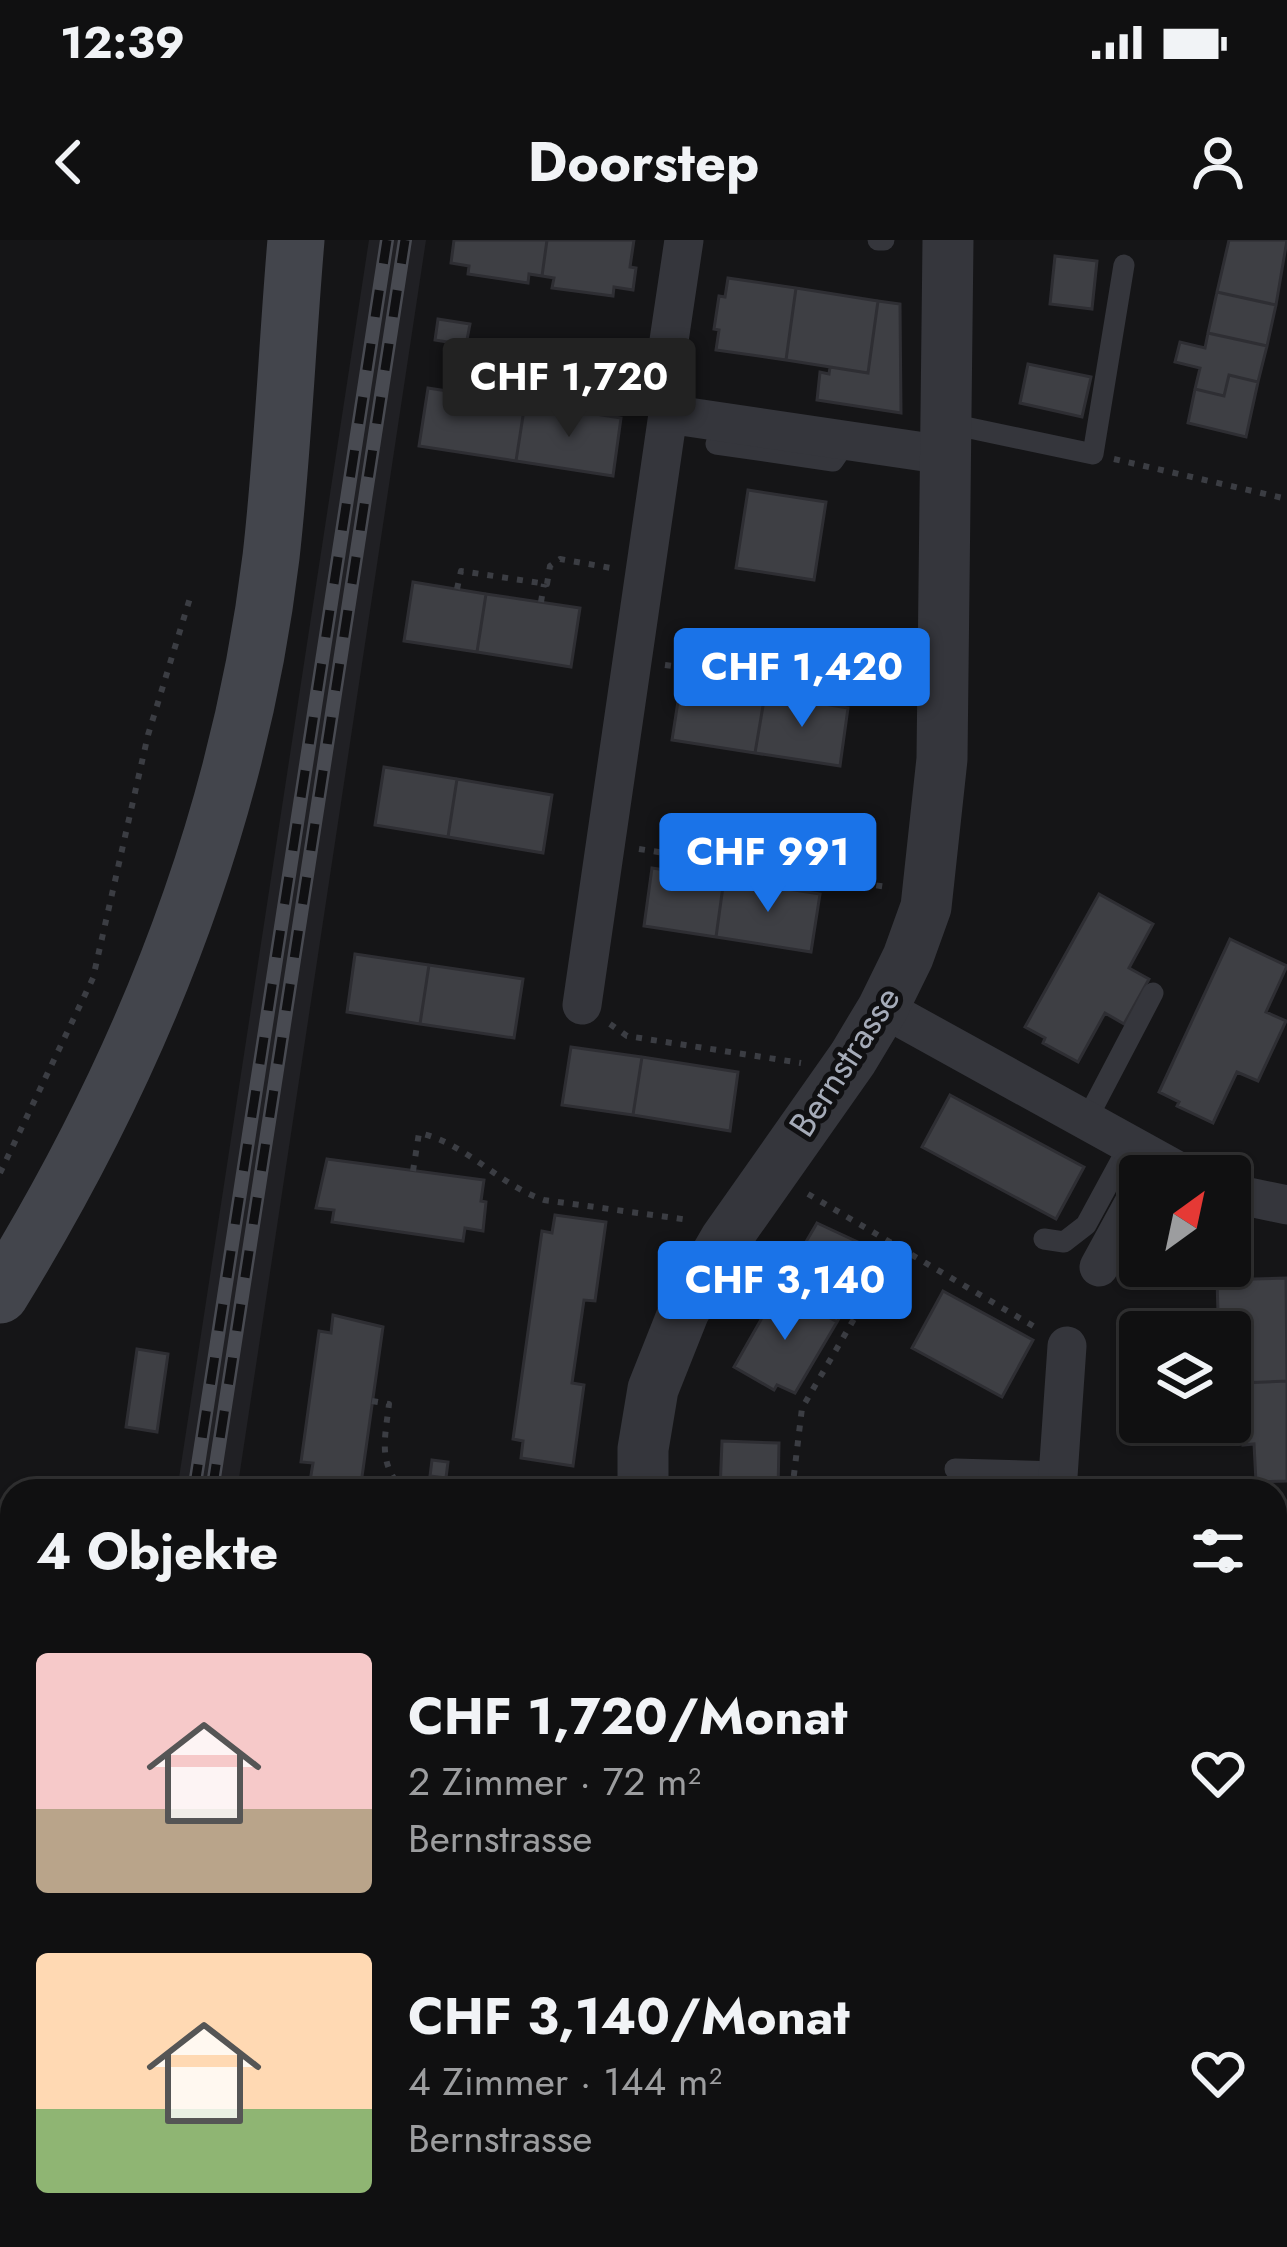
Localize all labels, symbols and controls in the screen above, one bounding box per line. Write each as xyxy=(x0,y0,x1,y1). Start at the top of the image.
text: 12:39 xyxy=(60,10,185,75)
text: Doorstep xyxy=(528,123,759,201)
icon: back xyxy=(36,129,102,195)
icon: person xyxy=(1185,129,1251,195)
pin: CHF 1,720 xyxy=(432,338,706,440)
text: CHF 1,720 xyxy=(470,348,668,405)
pin: CHF 1,420 xyxy=(665,628,939,730)
text: CHF 1,420 xyxy=(701,638,903,695)
pin: CHF 991 xyxy=(657,813,879,915)
text: CHF 991 xyxy=(686,823,850,880)
street label: Bernstrasse xyxy=(776,975,912,1147)
north arrow xyxy=(1119,1155,1251,1287)
map controls xyxy=(1119,1155,1251,1443)
pin: CHF 3,140 xyxy=(648,1241,922,1343)
text: CHF 3,140 xyxy=(685,1251,885,1308)
button: layers xyxy=(1119,1311,1251,1443)
text: 4 Objekte xyxy=(36,1514,278,1588)
icon: filters xyxy=(1185,1518,1251,1584)
text: CHF 1,720/Monat xyxy=(408,1679,847,1753)
icon: home xyxy=(132,1701,276,1845)
icon: heart xyxy=(1185,1740,1251,1806)
text: 2 Zimmer · 72 m² xyxy=(408,1753,701,1810)
text: Bernstrasse xyxy=(408,1810,592,1867)
text: CHF 3,140/Monat xyxy=(408,1979,850,2053)
icon: home xyxy=(132,2001,276,2145)
icon: heart xyxy=(1185,2040,1251,2106)
text: 4 Zimmer · 144 m² xyxy=(408,2053,722,2110)
text: Bernstrasse xyxy=(408,2110,592,2167)

